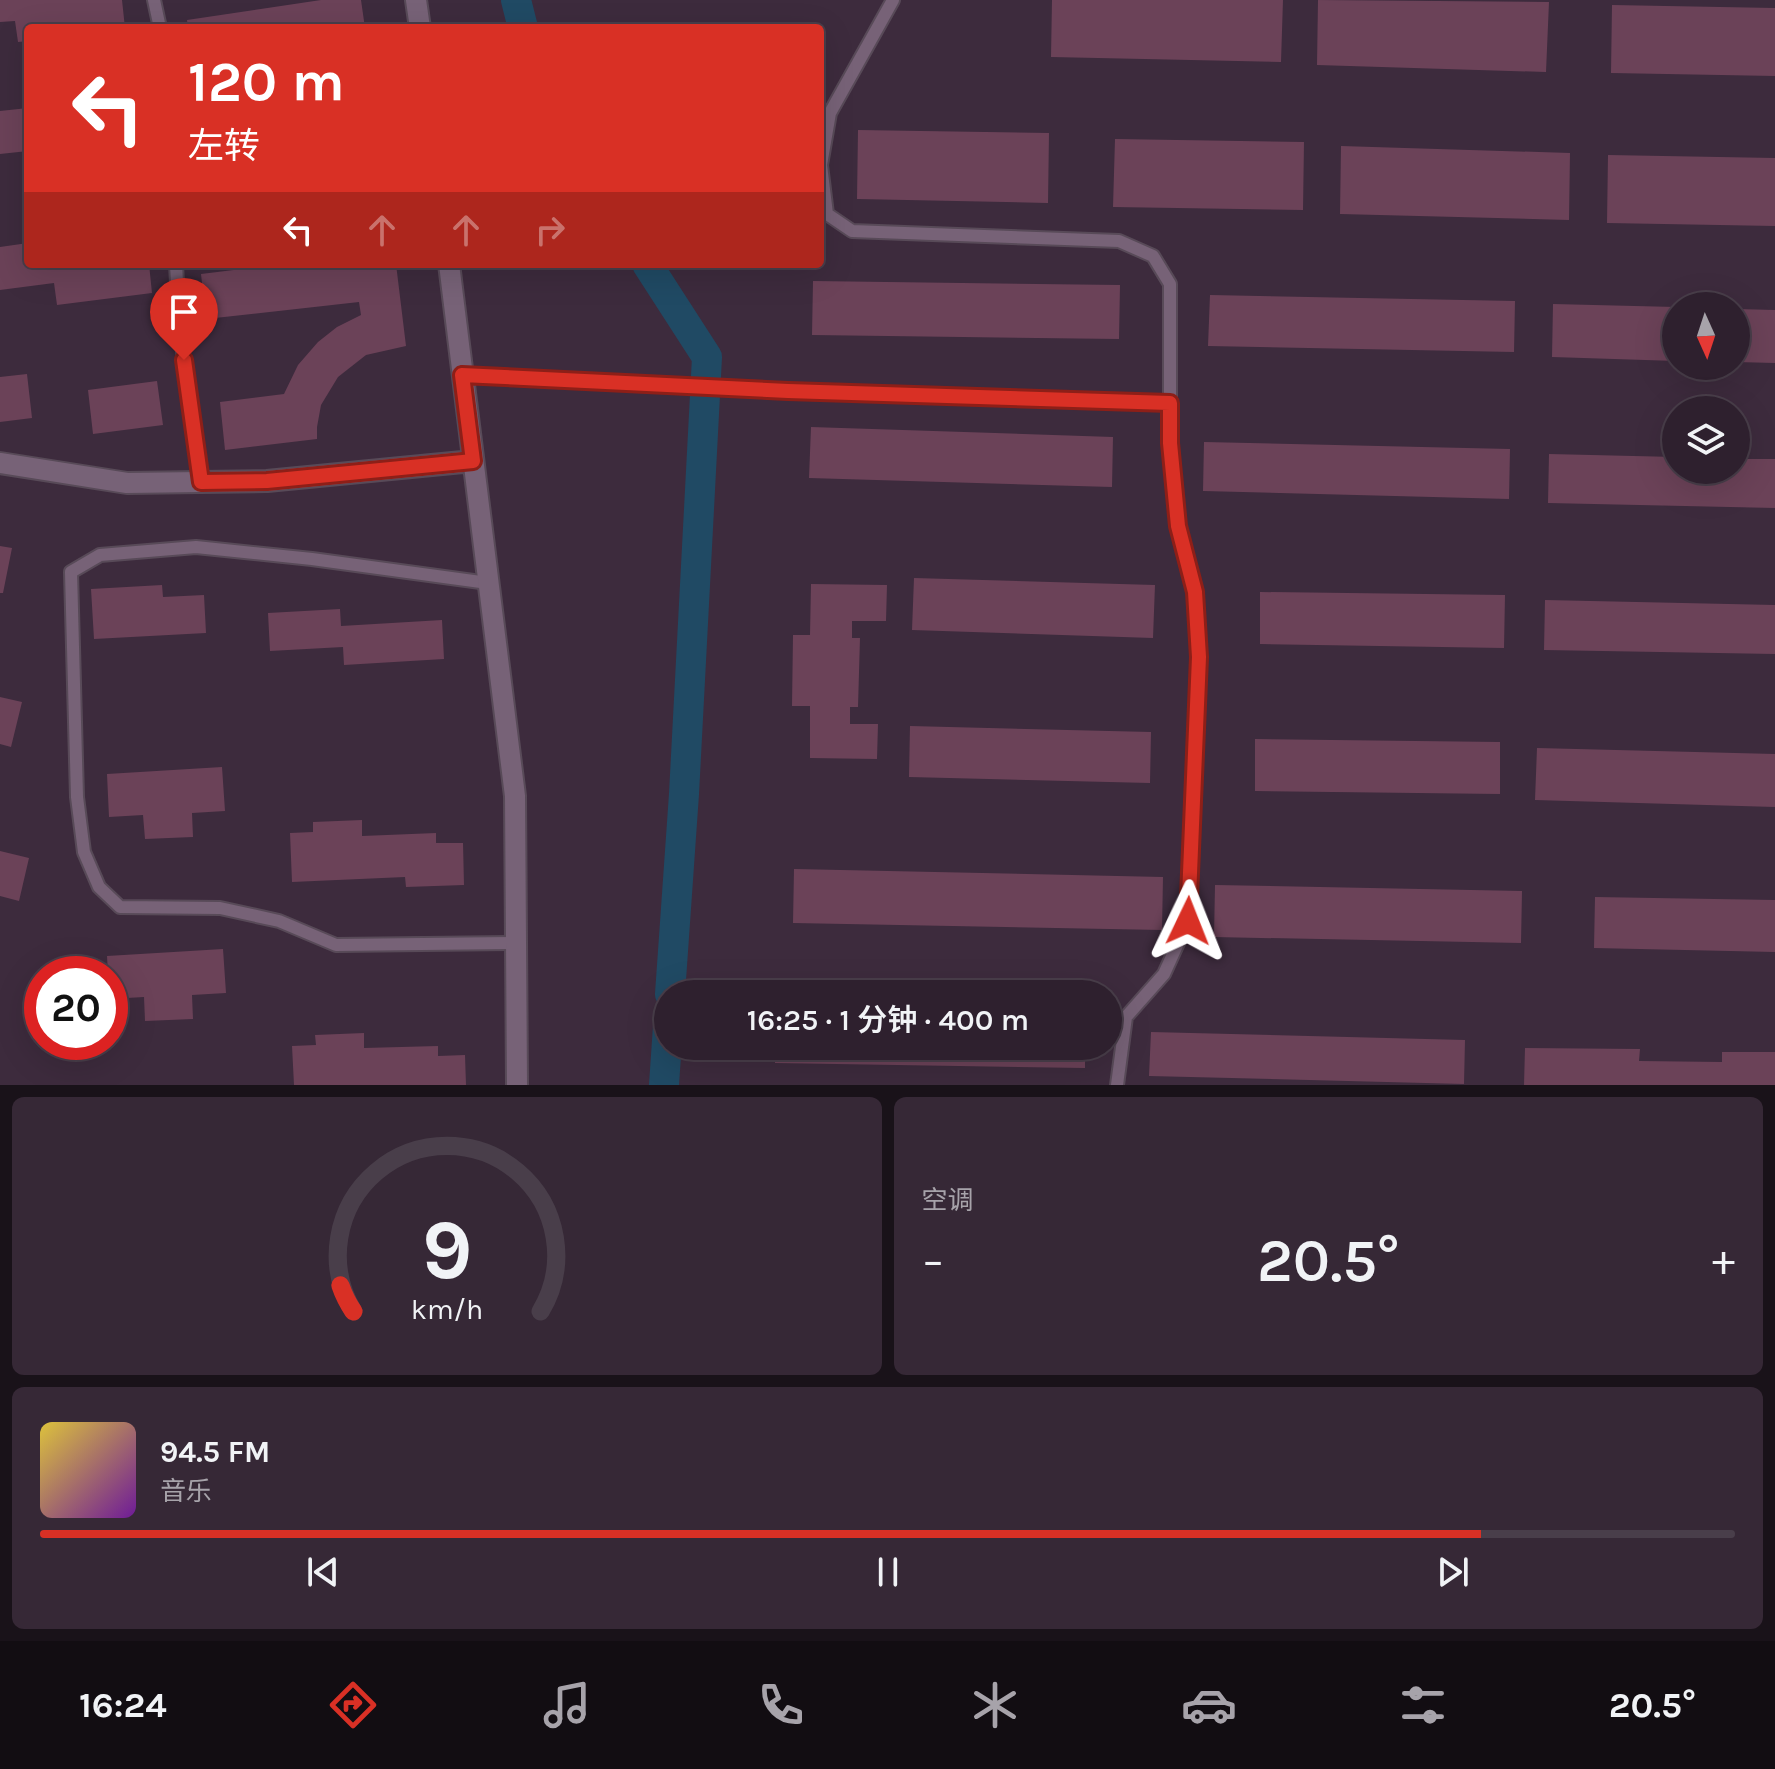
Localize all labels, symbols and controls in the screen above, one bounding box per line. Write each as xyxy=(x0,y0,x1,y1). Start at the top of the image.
text: 120 m xyxy=(188,49,345,114)
icon: left xyxy=(56,56,160,160)
text: 左转 xyxy=(188,125,260,167)
icon: left xyxy=(276,208,320,252)
icon: ahead xyxy=(360,208,404,252)
icon: ahead xyxy=(444,208,488,252)
icon: right xyxy=(528,208,572,252)
pin xyxy=(150,278,218,360)
icon: arrive xyxy=(162,290,206,334)
north arrow xyxy=(1662,292,1750,380)
map controls xyxy=(1662,292,1750,484)
button: layers xyxy=(1662,396,1750,484)
position arrow xyxy=(1146,879,1230,963)
speed limit sign: 20 xyxy=(24,956,128,1060)
text: 16:25 · 1 分钟 · 400 m xyxy=(747,1002,1029,1038)
text: 空调 xyxy=(922,1185,974,1216)
text: 9 xyxy=(421,1202,472,1299)
text: 20.5° xyxy=(1257,1226,1400,1296)
text: − xyxy=(922,1235,945,1286)
text: + xyxy=(1712,1235,1735,1286)
text: km/h xyxy=(411,1293,483,1326)
text: 94.5 FM xyxy=(160,1434,270,1470)
text: 音乐 xyxy=(160,1476,212,1507)
icon: previous xyxy=(301,1550,345,1594)
icon: pause xyxy=(866,1550,910,1594)
icon: next xyxy=(1431,1550,1475,1594)
icon: directions xyxy=(325,1677,381,1733)
icon: music xyxy=(539,1677,595,1733)
icon: phone xyxy=(753,1677,809,1733)
icon: climate xyxy=(967,1677,1023,1733)
icon: car xyxy=(1181,1677,1237,1733)
icon: filters xyxy=(1395,1677,1451,1733)
text: 16:24 xyxy=(79,1684,167,1726)
text: 20.5° xyxy=(1609,1684,1696,1726)

